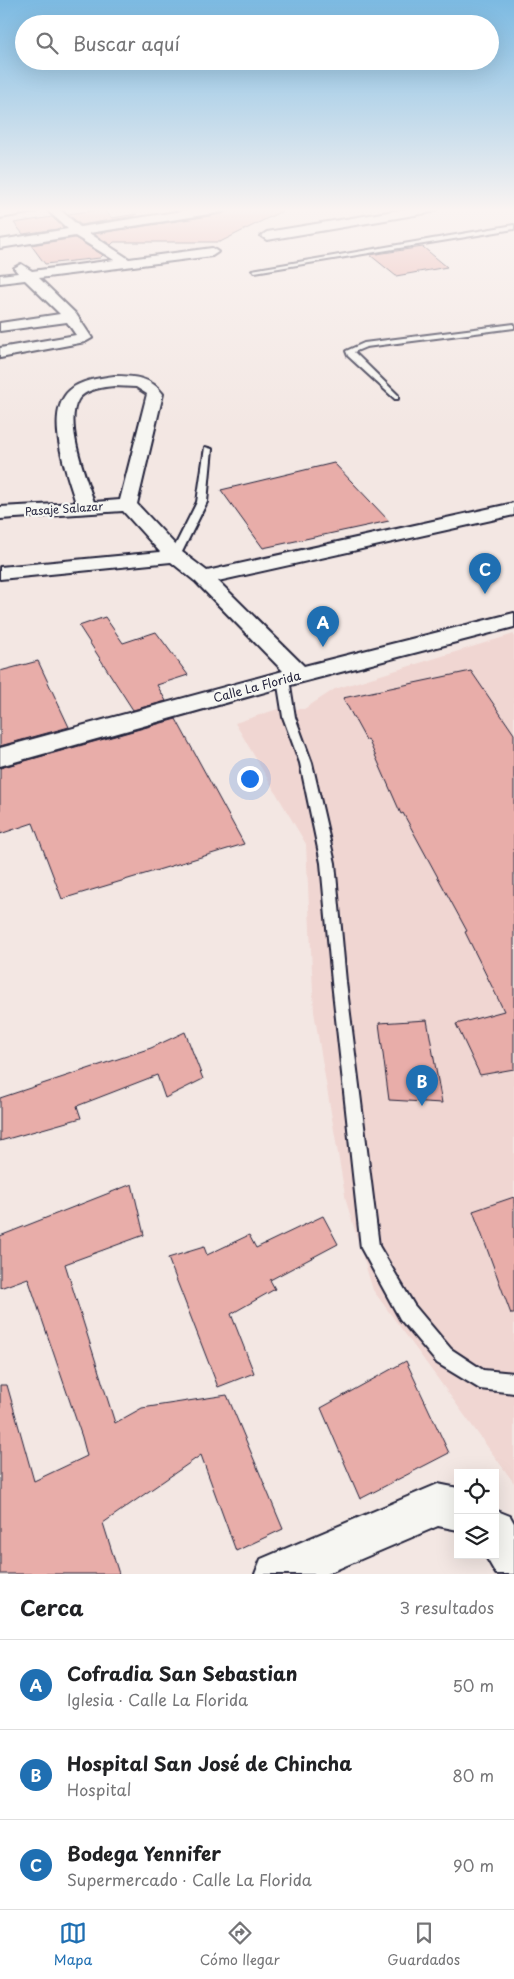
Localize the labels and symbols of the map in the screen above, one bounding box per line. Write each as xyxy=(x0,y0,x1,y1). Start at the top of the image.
street label: Pasaje Salazar xyxy=(24,497,104,520)
pin: C xyxy=(469,553,501,594)
pin: A xyxy=(307,606,339,647)
street label: Calle La Florida xyxy=(211,666,303,706)
your location xyxy=(237,766,263,792)
pin: B xyxy=(406,1065,438,1106)

